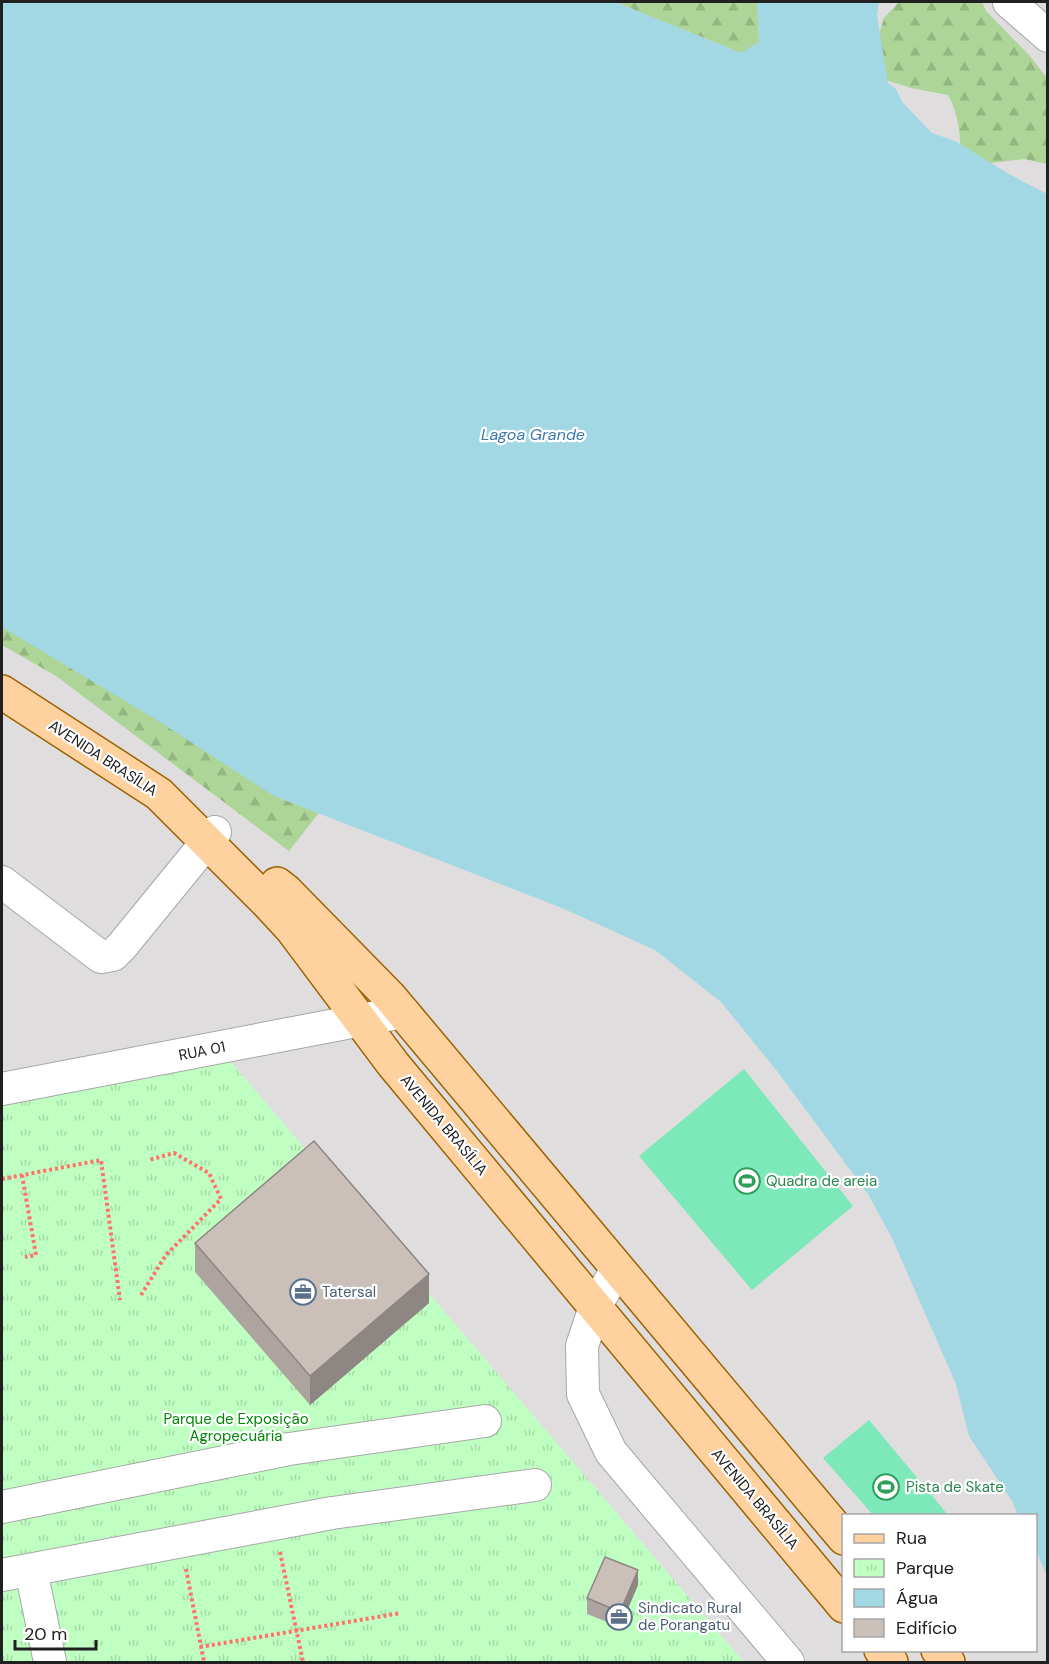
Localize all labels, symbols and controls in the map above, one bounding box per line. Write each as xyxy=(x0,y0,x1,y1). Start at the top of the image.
water label: Lagoa Grande xyxy=(481,424,585,445)
street label: AVENIDA BRASÍLIA xyxy=(45,715,161,801)
street label: RUA 01 xyxy=(177,1037,227,1065)
street label: AVENIDA BRASÍLIA xyxy=(396,1070,492,1180)
sports icon: Quadra de areia xyxy=(732,1166,762,1196)
place label: Quadra de areia xyxy=(766,1171,877,1191)
office icon: Tatersal xyxy=(288,1277,318,1307)
place label: Tatersal xyxy=(322,1282,376,1302)
park label: Parque de Exposição Agropecuária xyxy=(163,1409,309,1446)
street label: AVENIDA BRASÍLIA xyxy=(707,1444,803,1554)
sports icon: Pista de Skate xyxy=(871,1472,901,1502)
place label: Pista de Skate xyxy=(906,1477,1004,1497)
legend xyxy=(842,1514,1037,1652)
text: Rua xyxy=(896,1526,927,1550)
text: Parque xyxy=(896,1556,954,1580)
text: Água xyxy=(896,1586,938,1610)
place label: Sindicato Rural de Porangatu xyxy=(638,1598,742,1635)
office icon: Sindicato Rural de Porangatu xyxy=(604,1602,634,1632)
scale bar xyxy=(15,1613,96,1651)
text: Edifício xyxy=(896,1616,957,1640)
text: 20 m xyxy=(24,1622,67,1646)

